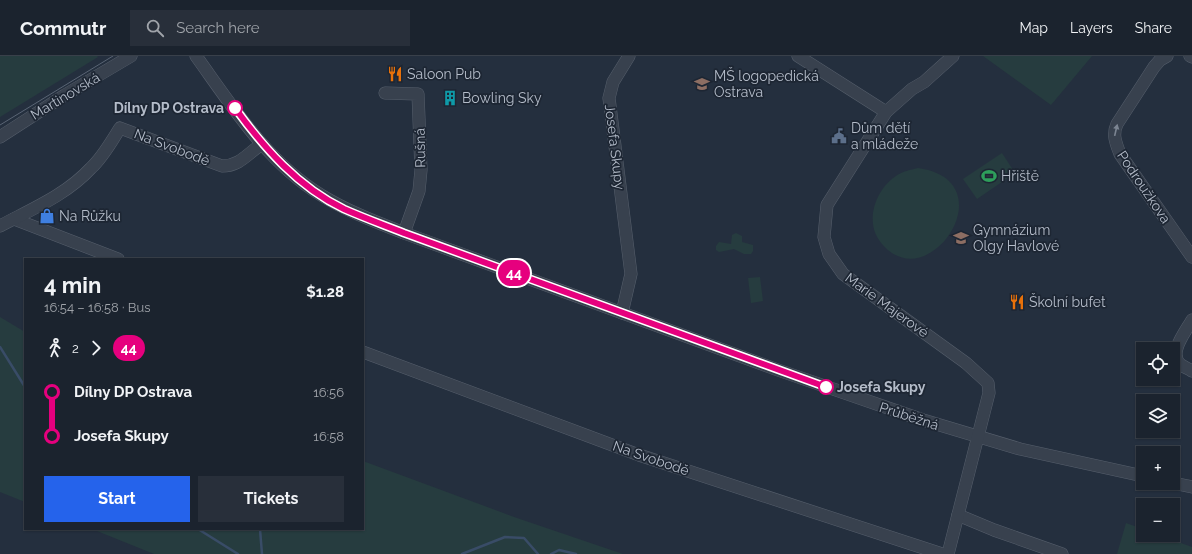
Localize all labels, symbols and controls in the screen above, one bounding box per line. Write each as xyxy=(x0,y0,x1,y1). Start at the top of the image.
search box xyxy=(130,10,410,46)
text: Commutr xyxy=(20,17,106,39)
icon: search xyxy=(144,17,166,39)
text: Search here xyxy=(176,19,260,37)
text: Map xyxy=(1020,20,1048,36)
text: Layers xyxy=(1070,20,1113,36)
text: Share xyxy=(1135,20,1172,36)
restaurant icon: Saloon Pub xyxy=(386,65,404,83)
place label: Saloon Pub xyxy=(407,66,481,82)
place label: MŠ logopedická Ostrava xyxy=(714,66,819,100)
street label: Martinovská xyxy=(28,69,102,123)
school or university icon: MŠ logopedická Ostrava xyxy=(693,75,711,93)
building icon: Bowling Sky xyxy=(441,89,459,107)
place label: Bowling Sky xyxy=(462,90,542,106)
place label: Dílny DP Ostrava xyxy=(114,100,224,116)
marker: Dílny DP Ostrava xyxy=(227,100,243,116)
street label: Josefa Skupy xyxy=(602,103,628,191)
place label: Dům dětí a mládeže xyxy=(851,120,918,152)
one-way arrow xyxy=(1113,124,1119,137)
street label: Na Svobodě xyxy=(132,125,212,169)
public building icon: Dům dětí a mládeže xyxy=(830,127,848,145)
street label: Rušná xyxy=(412,128,428,168)
street label: Podroužkova xyxy=(1114,148,1174,226)
sports icon: Hřiště xyxy=(980,167,998,185)
place label: Hřiště xyxy=(1001,168,1039,184)
shop icon: Na Růžku xyxy=(38,207,56,225)
place label: Na Růžku xyxy=(59,208,121,224)
place label: Gymnázium Olgy Havlové xyxy=(973,222,1059,254)
school or university icon: Gymnázium Olgy Havlové xyxy=(952,229,970,247)
line badge: 44 xyxy=(496,260,532,286)
text: 44 xyxy=(506,265,522,281)
street label: Marie Majerové xyxy=(842,269,932,341)
text: 4 min xyxy=(44,272,101,298)
text: $1.28 xyxy=(306,283,344,301)
place label: Školní bufet xyxy=(1029,292,1106,310)
restaurant icon: Školní bufet xyxy=(1008,293,1026,311)
text: 16:54 – 16:58 · Bus xyxy=(44,300,150,315)
icon: walk xyxy=(44,337,66,359)
icon: forward xyxy=(85,337,107,359)
text: 44 xyxy=(121,340,137,356)
text: 2 xyxy=(72,341,79,356)
map controls xyxy=(1136,342,1180,542)
button: locate xyxy=(1136,342,1180,386)
marker: Josefa Skupy xyxy=(818,379,834,395)
place label: Josefa Skupy xyxy=(837,379,926,395)
text: Dílny DP Ostrava xyxy=(74,383,192,401)
text: 16:56 xyxy=(313,385,344,400)
button: layers xyxy=(1136,394,1180,438)
street label: Průběžná xyxy=(877,399,941,433)
text: Josefa Skupy xyxy=(74,427,169,445)
text: 16:58 xyxy=(313,429,344,444)
street label: Na Svobodě xyxy=(611,437,691,479)
button: + xyxy=(1136,446,1180,490)
button: Start xyxy=(44,476,190,522)
button: Tickets xyxy=(198,476,344,522)
button: − xyxy=(1136,498,1180,542)

